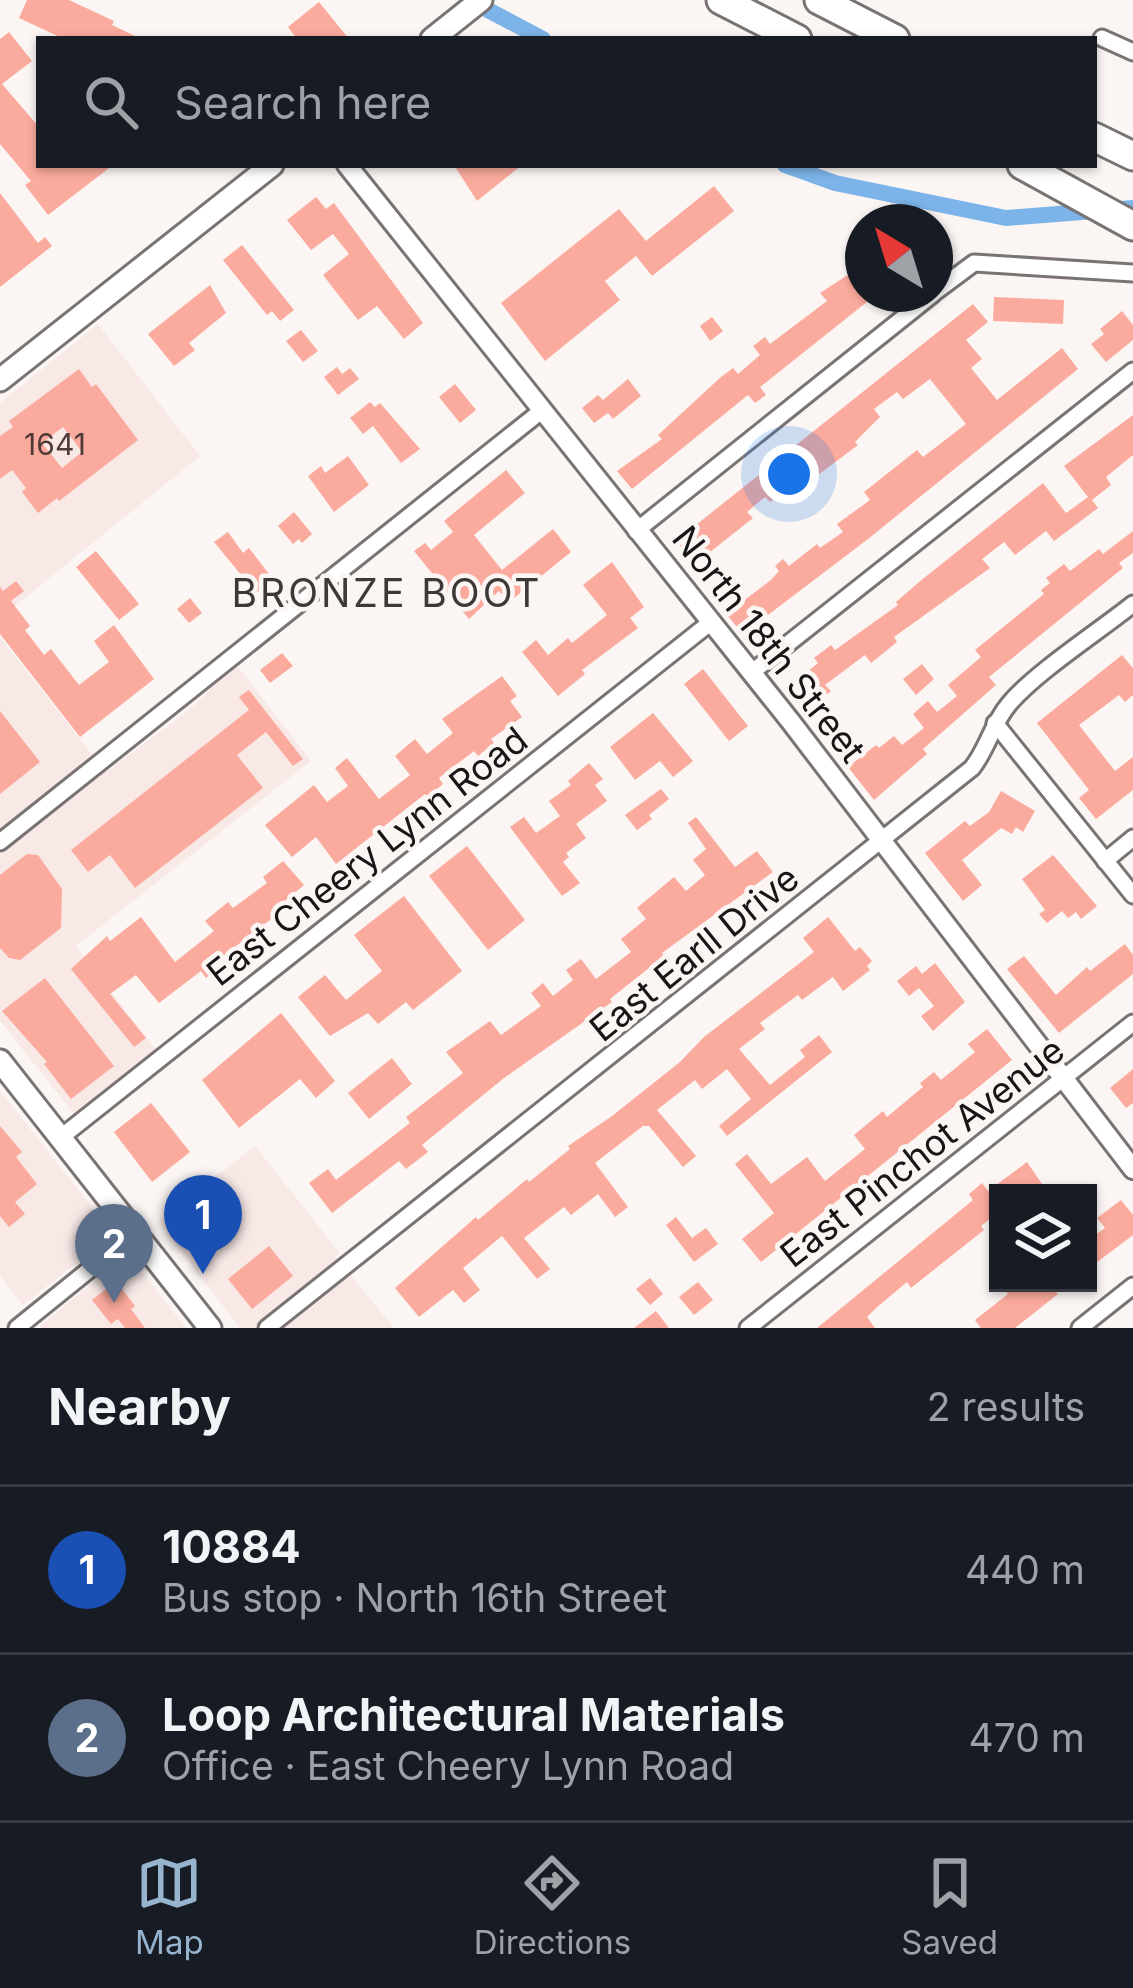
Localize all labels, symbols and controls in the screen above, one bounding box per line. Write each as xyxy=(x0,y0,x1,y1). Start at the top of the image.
search box xyxy=(36,36,1097,168)
icon: search xyxy=(78,69,144,135)
text: Search here xyxy=(174,75,431,130)
north arrow xyxy=(845,204,953,312)
house number: 1641 xyxy=(24,426,86,462)
your location xyxy=(759,444,819,504)
street label: North 18th Street xyxy=(663,517,875,771)
district label: BRONZE BOOT xyxy=(232,569,542,616)
street label: East Cheery Lynn Road xyxy=(198,717,536,995)
street label: East Earll Drive xyxy=(581,855,807,1051)
street label: East Pinchot Avenue xyxy=(772,1028,1072,1276)
pin: 1 xyxy=(164,1175,242,1274)
map controls xyxy=(989,1184,1097,1292)
button: layers xyxy=(989,1184,1097,1292)
pin: 2 xyxy=(75,1204,153,1303)
text: Nearby xyxy=(48,1376,231,1437)
text: 2 results xyxy=(927,1383,1085,1430)
text: 10884 xyxy=(162,1519,301,1574)
text: 1 xyxy=(79,1546,95,1593)
text: 440 m xyxy=(965,1546,1085,1593)
text: Bus stop · North 16th Street xyxy=(162,1574,667,1621)
text: Loop Architectural Materials xyxy=(162,1687,785,1742)
text: 2 xyxy=(75,1714,99,1761)
text: 470 m xyxy=(969,1714,1085,1761)
text: Office · East Cheery Lynn Road xyxy=(162,1742,734,1789)
tab: Map xyxy=(135,1850,204,1962)
tab: Directions xyxy=(474,1850,631,1962)
tab: Saved xyxy=(901,1850,998,1962)

